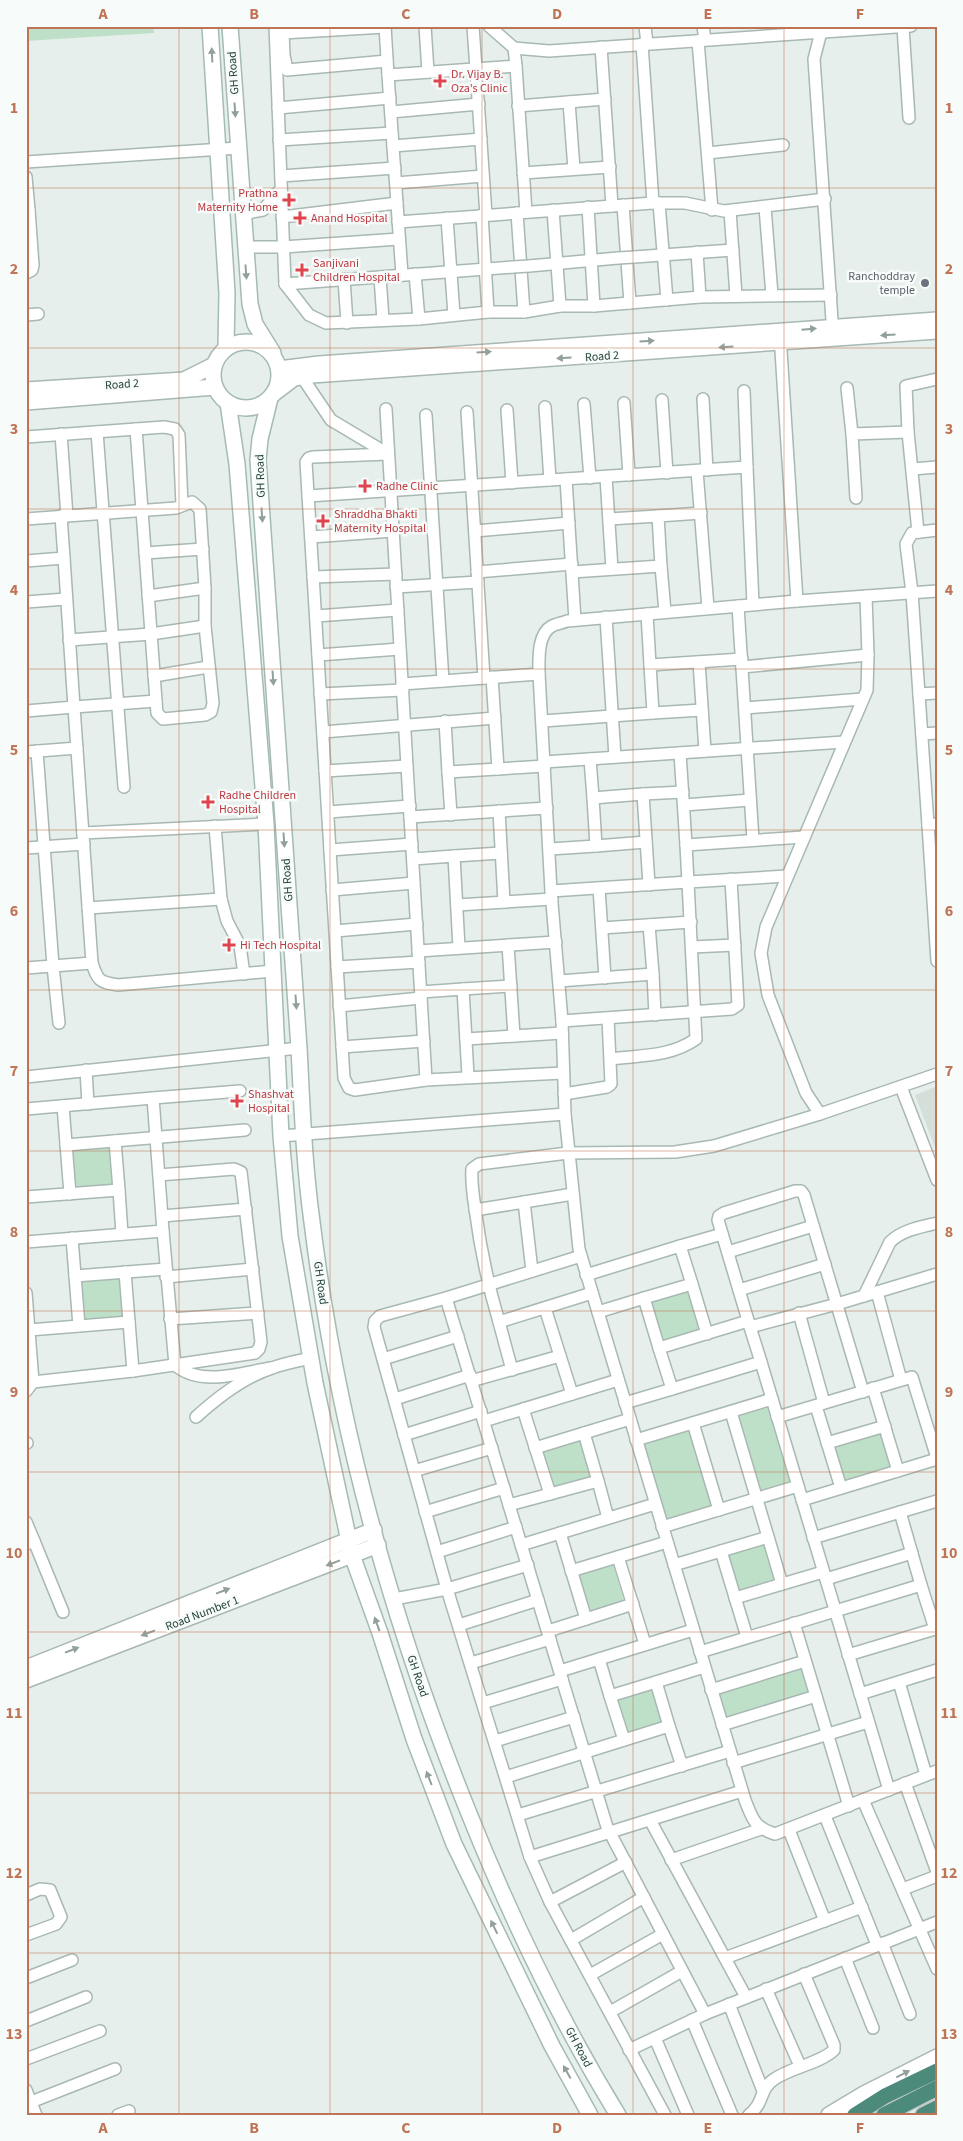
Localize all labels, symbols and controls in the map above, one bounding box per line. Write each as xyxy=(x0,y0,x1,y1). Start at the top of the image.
text: A xyxy=(97,3,108,25)
text: B xyxy=(249,3,259,25)
text: C xyxy=(401,3,411,25)
text: D xyxy=(552,3,562,25)
text: E xyxy=(704,3,712,25)
text: F xyxy=(856,3,864,25)
one-way arrow xyxy=(208,47,216,63)
street label: GH Road xyxy=(224,51,243,95)
place label: Dr. Vijay B. Oza's Clinic xyxy=(451,66,508,97)
marker: Dr. Vijay B. Oza's Clinic xyxy=(433,74,447,88)
text: 1 xyxy=(10,97,18,119)
text: 1 xyxy=(945,97,953,119)
one-way arrow xyxy=(232,102,240,118)
place label: Prathna Maternity Home xyxy=(198,185,278,216)
marker: Prathna Maternity Home xyxy=(282,193,296,207)
place label: Anand Hospital xyxy=(311,210,388,227)
marker: Anand Hospital xyxy=(293,211,307,225)
place label: Sanjivani Children Hospital xyxy=(313,255,400,286)
text: 2 xyxy=(10,258,18,280)
text: 2 xyxy=(945,258,953,280)
marker: Sanjivani Children Hospital xyxy=(295,263,309,277)
one-way arrow xyxy=(243,264,251,280)
place label: Ranchoddray temple xyxy=(848,268,915,299)
marker: Ranchoddray temple xyxy=(919,277,931,289)
one-way arrow xyxy=(801,325,817,333)
one-way arrow xyxy=(880,331,896,339)
one-way arrow xyxy=(639,337,655,345)
one-way arrow xyxy=(718,344,734,352)
street label: Road 2 xyxy=(584,347,620,366)
one-way arrow xyxy=(477,348,493,356)
one-way arrow xyxy=(556,355,572,363)
street label: Road 2 xyxy=(104,375,140,394)
text: 3 xyxy=(10,418,18,440)
text: 3 xyxy=(945,418,953,440)
street label: GH Road xyxy=(251,454,270,498)
place label: Radhe Clinic xyxy=(376,478,439,495)
marker: Radhe Clinic xyxy=(358,479,372,493)
place label: Shraddha Bhakti Maternity Hospital xyxy=(334,506,426,537)
one-way arrow xyxy=(258,508,266,524)
marker: Shraddha Bhakti Maternity Hospital xyxy=(316,514,330,528)
text: 4 xyxy=(10,579,19,601)
text: 4 xyxy=(945,579,954,601)
one-way arrow xyxy=(270,670,278,686)
text: 5 xyxy=(10,739,18,761)
text: 5 xyxy=(945,739,953,761)
place label: Radhe Children Hospital xyxy=(219,787,296,818)
marker: Radhe Children Hospital xyxy=(201,795,215,809)
one-way arrow xyxy=(281,832,289,848)
street label: GH Road xyxy=(278,858,297,902)
text: 6 xyxy=(10,900,18,922)
text: 6 xyxy=(945,900,953,922)
place label: Hi Tech Hospital xyxy=(240,937,321,954)
marker: Hi Tech Hospital xyxy=(222,938,236,952)
one-way arrow xyxy=(292,994,300,1010)
text: 7 xyxy=(10,1060,18,1082)
text: 7 xyxy=(945,1060,953,1082)
place label: Shashvat Hospital xyxy=(248,1086,294,1117)
marker: Shashvat Hospital xyxy=(230,1094,244,1108)
text: 8 xyxy=(10,1221,18,1243)
text: 8 xyxy=(945,1221,953,1243)
street label: GH Road xyxy=(309,1260,332,1306)
text: 9 xyxy=(10,1381,18,1403)
text: 9 xyxy=(945,1381,953,1403)
text: 10 xyxy=(6,1542,22,1564)
text: 10 xyxy=(941,1542,957,1564)
one-way arrow xyxy=(325,1560,340,1567)
one-way arrow xyxy=(216,1587,231,1595)
street label: Road Number 1 xyxy=(163,1592,241,1635)
one-way arrow xyxy=(373,1617,380,1632)
one-way arrow xyxy=(140,1629,155,1637)
one-way arrow xyxy=(64,1646,79,1654)
street label: GH Road xyxy=(402,1653,433,1699)
text: 11 xyxy=(6,1702,22,1724)
text: 11 xyxy=(941,1702,957,1724)
one-way arrow xyxy=(425,1770,433,1785)
text: 12 xyxy=(6,1862,22,1884)
text: 12 xyxy=(941,1862,957,1884)
one-way arrow xyxy=(490,1920,498,1934)
text: 13 xyxy=(6,2023,22,2045)
text: 13 xyxy=(941,2023,957,2045)
street label: GH Road xyxy=(561,2024,596,2070)
one-way arrow xyxy=(562,2066,571,2079)
one-way arrow xyxy=(895,2070,910,2078)
text: A xyxy=(97,2117,108,2139)
text: B xyxy=(249,2117,259,2139)
text: C xyxy=(401,2117,411,2139)
text: D xyxy=(552,2117,562,2139)
text: E xyxy=(704,2117,712,2139)
text: F xyxy=(856,2117,864,2139)

